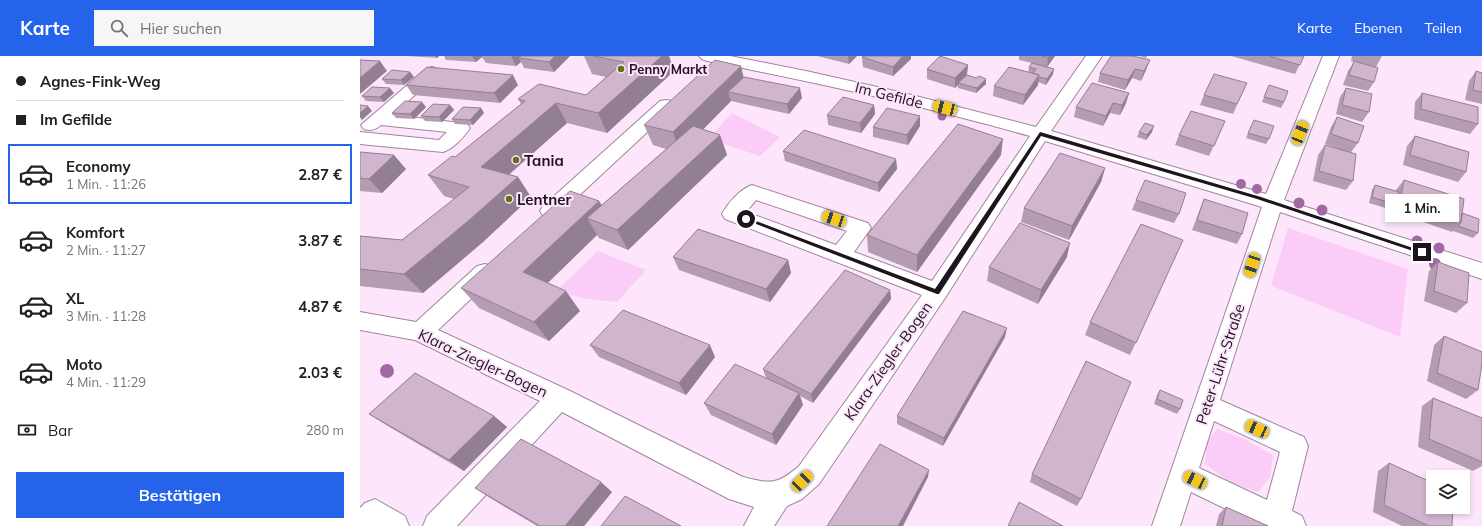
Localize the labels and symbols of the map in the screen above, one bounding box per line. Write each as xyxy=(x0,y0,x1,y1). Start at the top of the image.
place label: Penny Markt xyxy=(629,61,707,78)
marker: Penny Markt xyxy=(616,64,626,74)
street label: Im Gefilde xyxy=(853,77,925,113)
car xyxy=(932,99,958,117)
car xyxy=(1290,120,1310,146)
place label: Tania xyxy=(524,151,564,170)
marker: Tania xyxy=(511,155,521,165)
place label: Lentner xyxy=(517,190,572,209)
marker: Lentner xyxy=(504,194,514,204)
callout: 1 Min. xyxy=(1385,194,1459,222)
route start xyxy=(737,210,755,228)
car xyxy=(821,210,847,228)
route end xyxy=(1413,243,1431,261)
car xyxy=(1243,252,1261,278)
street label: Klara-Ziegler-Bogen xyxy=(840,298,936,424)
street label: Peter-Lühr-Straße xyxy=(1192,301,1248,427)
street label: Klara-Ziegler-Bogen xyxy=(415,325,551,401)
car xyxy=(1244,419,1270,439)
car xyxy=(789,468,815,494)
car xyxy=(1182,469,1208,491)

